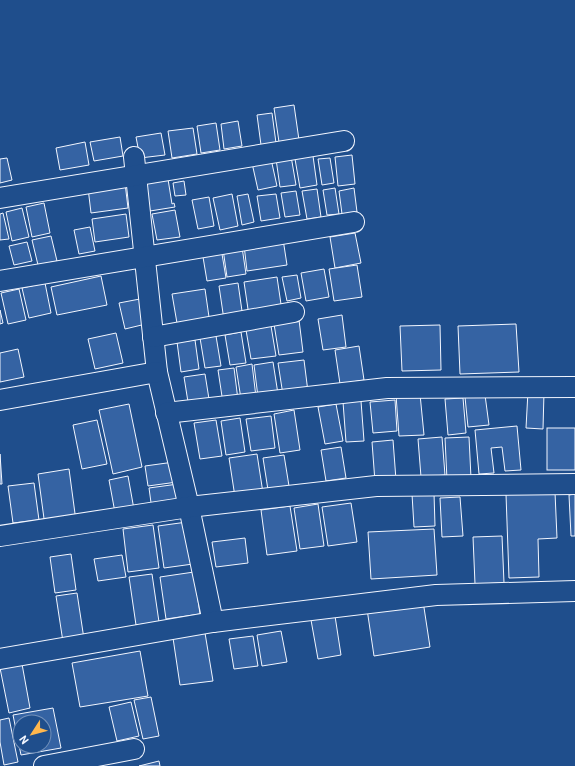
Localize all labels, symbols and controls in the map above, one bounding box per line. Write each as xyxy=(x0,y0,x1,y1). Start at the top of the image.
north arrow xyxy=(12,714,52,754)
text: N xyxy=(16,733,31,747)

